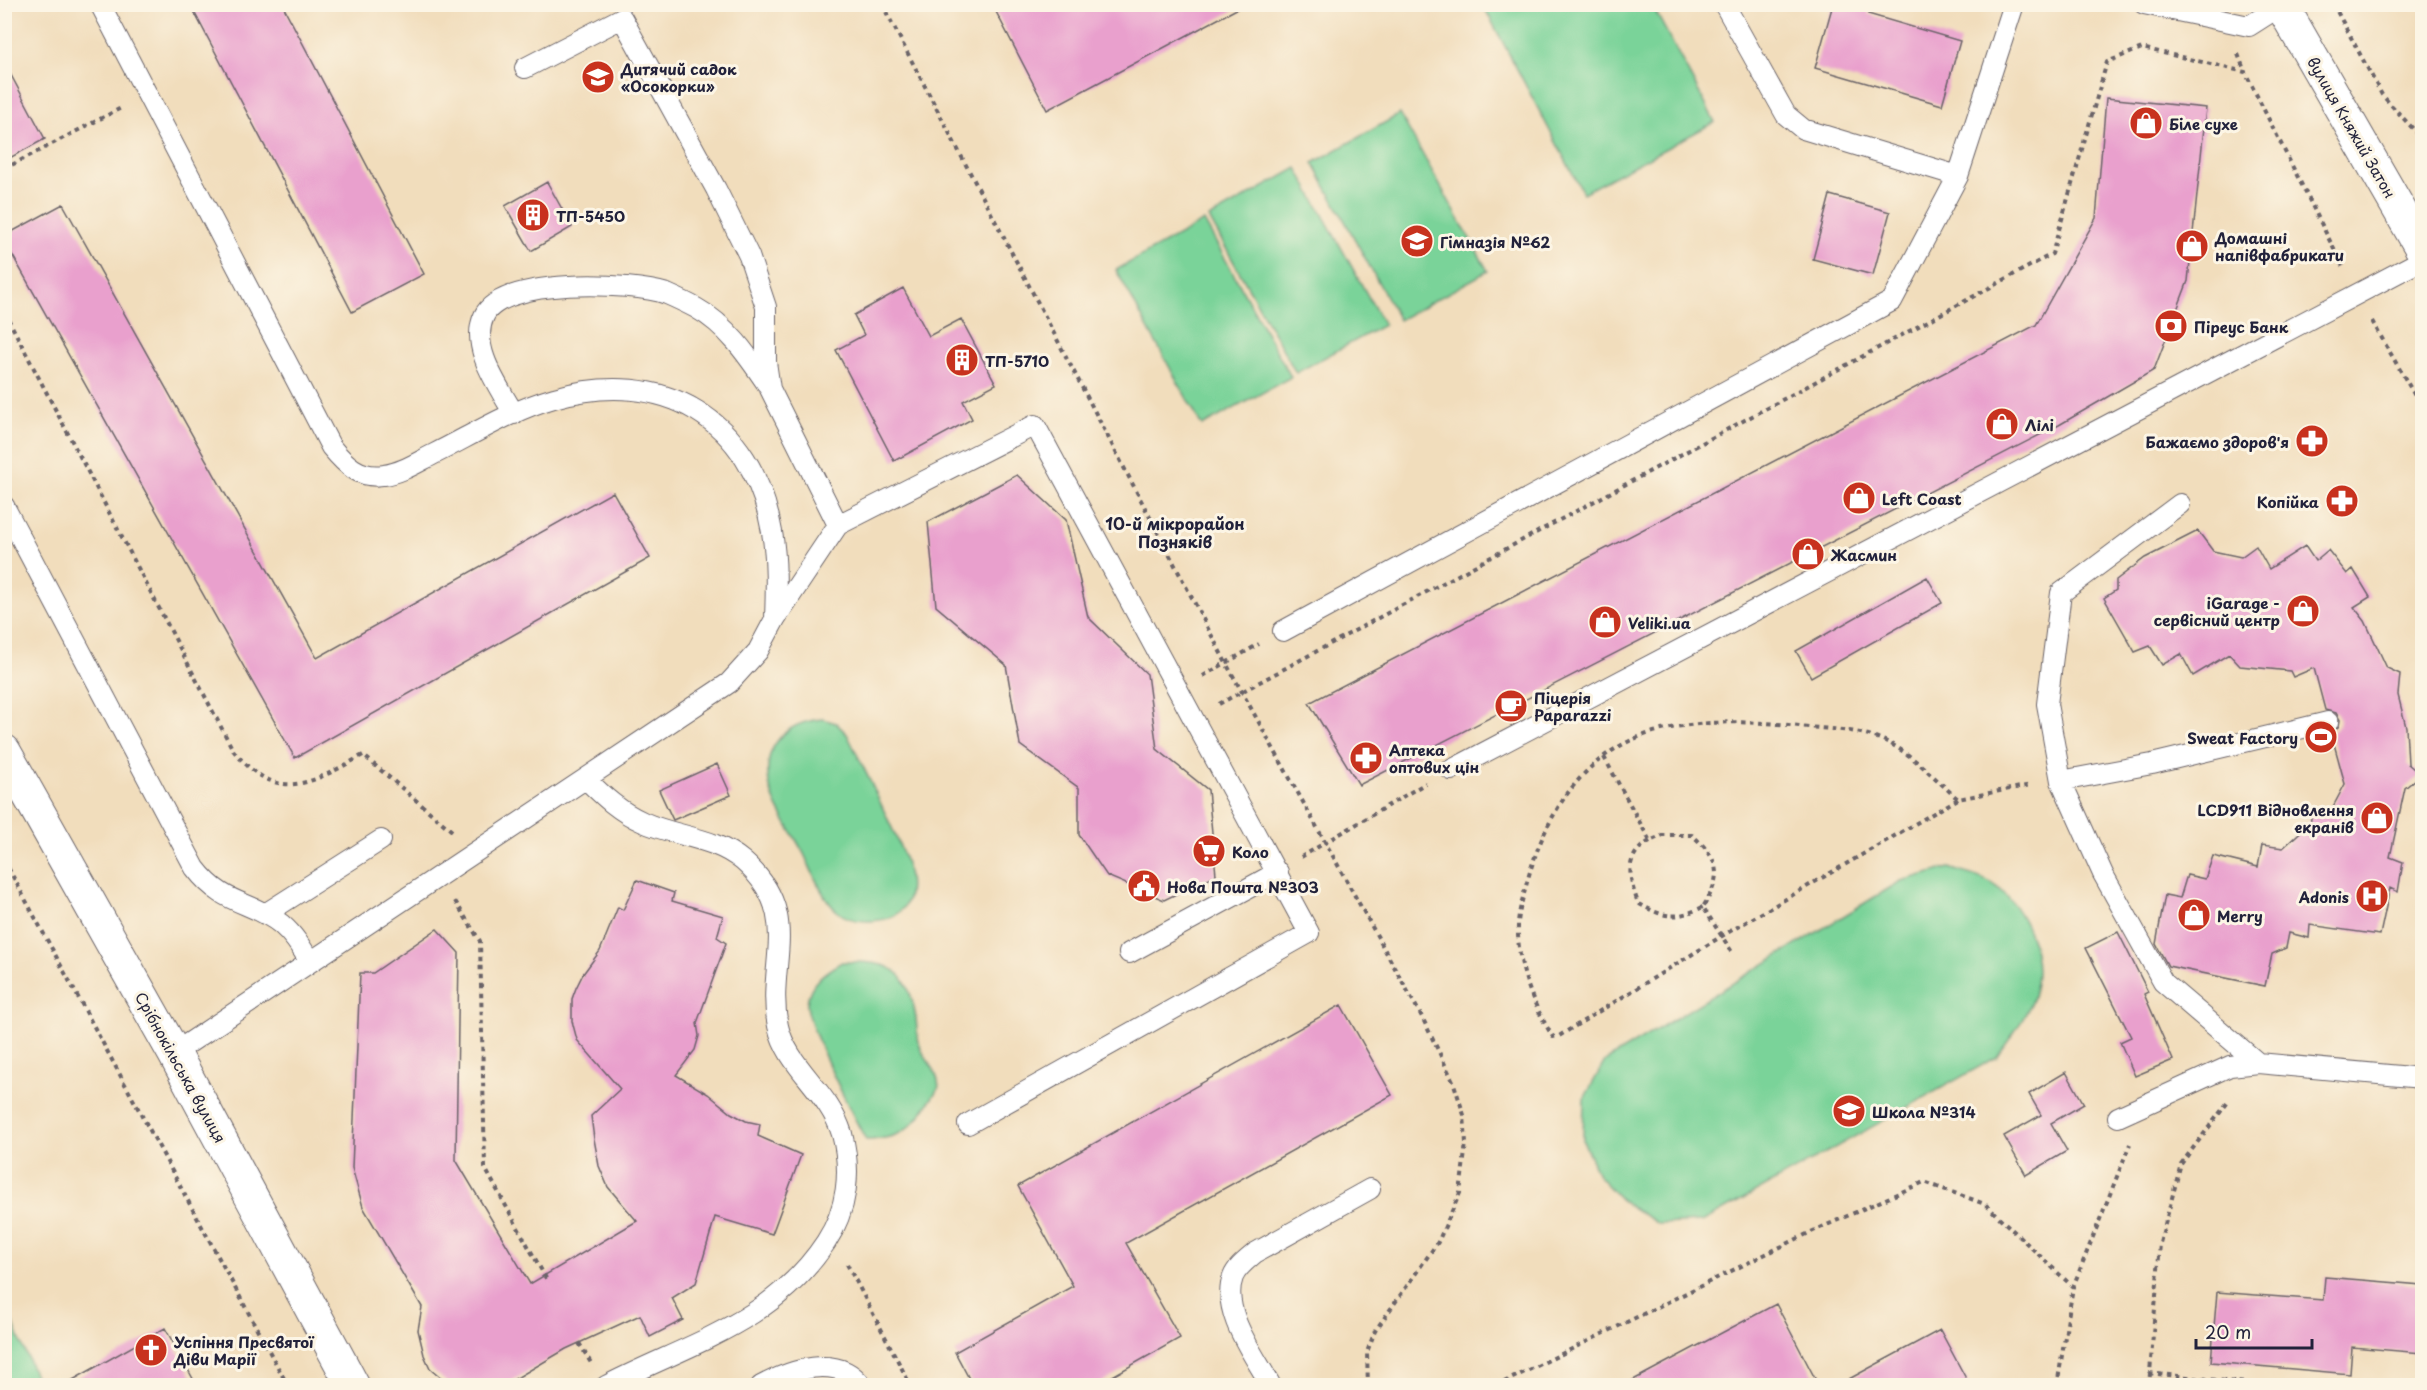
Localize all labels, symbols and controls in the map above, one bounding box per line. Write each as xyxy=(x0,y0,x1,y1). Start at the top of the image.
street label: вулиця Княжий Затон xyxy=(2302,52,2402,202)
place label: Дитячий садок «Осокорки» xyxy=(620,57,737,97)
school or university icon: Дитячий садок «Осокорки» xyxy=(580,59,616,95)
shop icon: Біле сухе xyxy=(2128,105,2164,141)
place label: Біле сухе xyxy=(2169,112,2238,135)
building icon: ТП-5450 xyxy=(515,197,551,233)
place label: ТП-5450 xyxy=(556,204,625,227)
school or university icon: Гімназія №62 xyxy=(1399,223,1435,259)
place label: Домашні напівфабрикати xyxy=(2214,226,2344,266)
shop icon: Домашні напівфабрикати xyxy=(2174,228,2210,264)
place label: Гімназія №62 xyxy=(1440,230,1550,253)
bank icon: Піреус Банк xyxy=(2153,308,2189,344)
place label: Піреус Банк xyxy=(2194,315,2289,338)
building icon: ТП-5710 xyxy=(944,342,980,378)
place label: ТП-5710 xyxy=(985,349,1049,372)
shop icon: Лілі xyxy=(1984,406,2020,442)
place label: Лілі xyxy=(2025,413,2054,436)
pharmacy icon: Бажаємо здоров'я xyxy=(2294,423,2330,459)
place label: Бажаємо здоров'я xyxy=(2146,430,2289,453)
shop icon: Left Coast xyxy=(1841,480,1877,516)
pharmacy icon: Копійка xyxy=(2324,483,2360,519)
place label: Left Coast xyxy=(1882,487,1962,510)
place label: Копійка xyxy=(2257,490,2319,513)
district label: 10-й мікрорайон Позняків xyxy=(1105,511,1245,553)
shop icon: Жасмин xyxy=(1790,536,1826,572)
place label: Жасмин xyxy=(1830,543,1897,566)
place label: iGarage - сервісний центр xyxy=(2154,591,2280,631)
shop icon: iGarage - сервісний центр xyxy=(2285,593,2321,629)
shop icon: Veliki.ua xyxy=(1587,604,1623,640)
place label: Veliki.ua xyxy=(1628,611,1691,634)
place label: Піцерія Paparazzi xyxy=(1534,686,1612,726)
cafe icon: Піцерія Paparazzi xyxy=(1493,688,1529,724)
sports icon: Sweat Factory xyxy=(2303,719,2339,755)
place label: Sweat Factory xyxy=(2187,726,2298,749)
place label: Аптека оптових цін xyxy=(1389,738,1480,778)
pharmacy icon: Аптека оптових цін xyxy=(1348,740,1384,776)
place label: LCD911 Відновлення екранів xyxy=(2198,798,2354,838)
shop icon: LCD911 Відновлення екранів xyxy=(2359,800,2395,836)
supermarket icon: Коло xyxy=(1191,833,1227,869)
place label: Коло xyxy=(1232,840,1269,863)
public building icon: Нова Пошта №303 xyxy=(1126,868,1162,904)
place label: Нова Пошта №303 xyxy=(1167,875,1319,898)
hospital icon: Adonis xyxy=(2354,878,2390,914)
place label: Adonis xyxy=(2298,885,2349,908)
shop icon: Merry xyxy=(2176,897,2212,933)
place label: Merry xyxy=(2217,904,2263,927)
street label: Срібнокільська вулиця xyxy=(130,987,232,1147)
school or university icon: Школа №314 xyxy=(1831,1093,1867,1129)
place label: Школа №314 xyxy=(1872,1100,1976,1123)
scale bar xyxy=(2196,1312,2312,1350)
text: 20 m xyxy=(2205,1318,2251,1345)
place label: Успіння Пресвятої Діви Марії xyxy=(173,1330,315,1370)
church icon: Успіння Пресвятої Діви Марії xyxy=(133,1332,169,1368)

